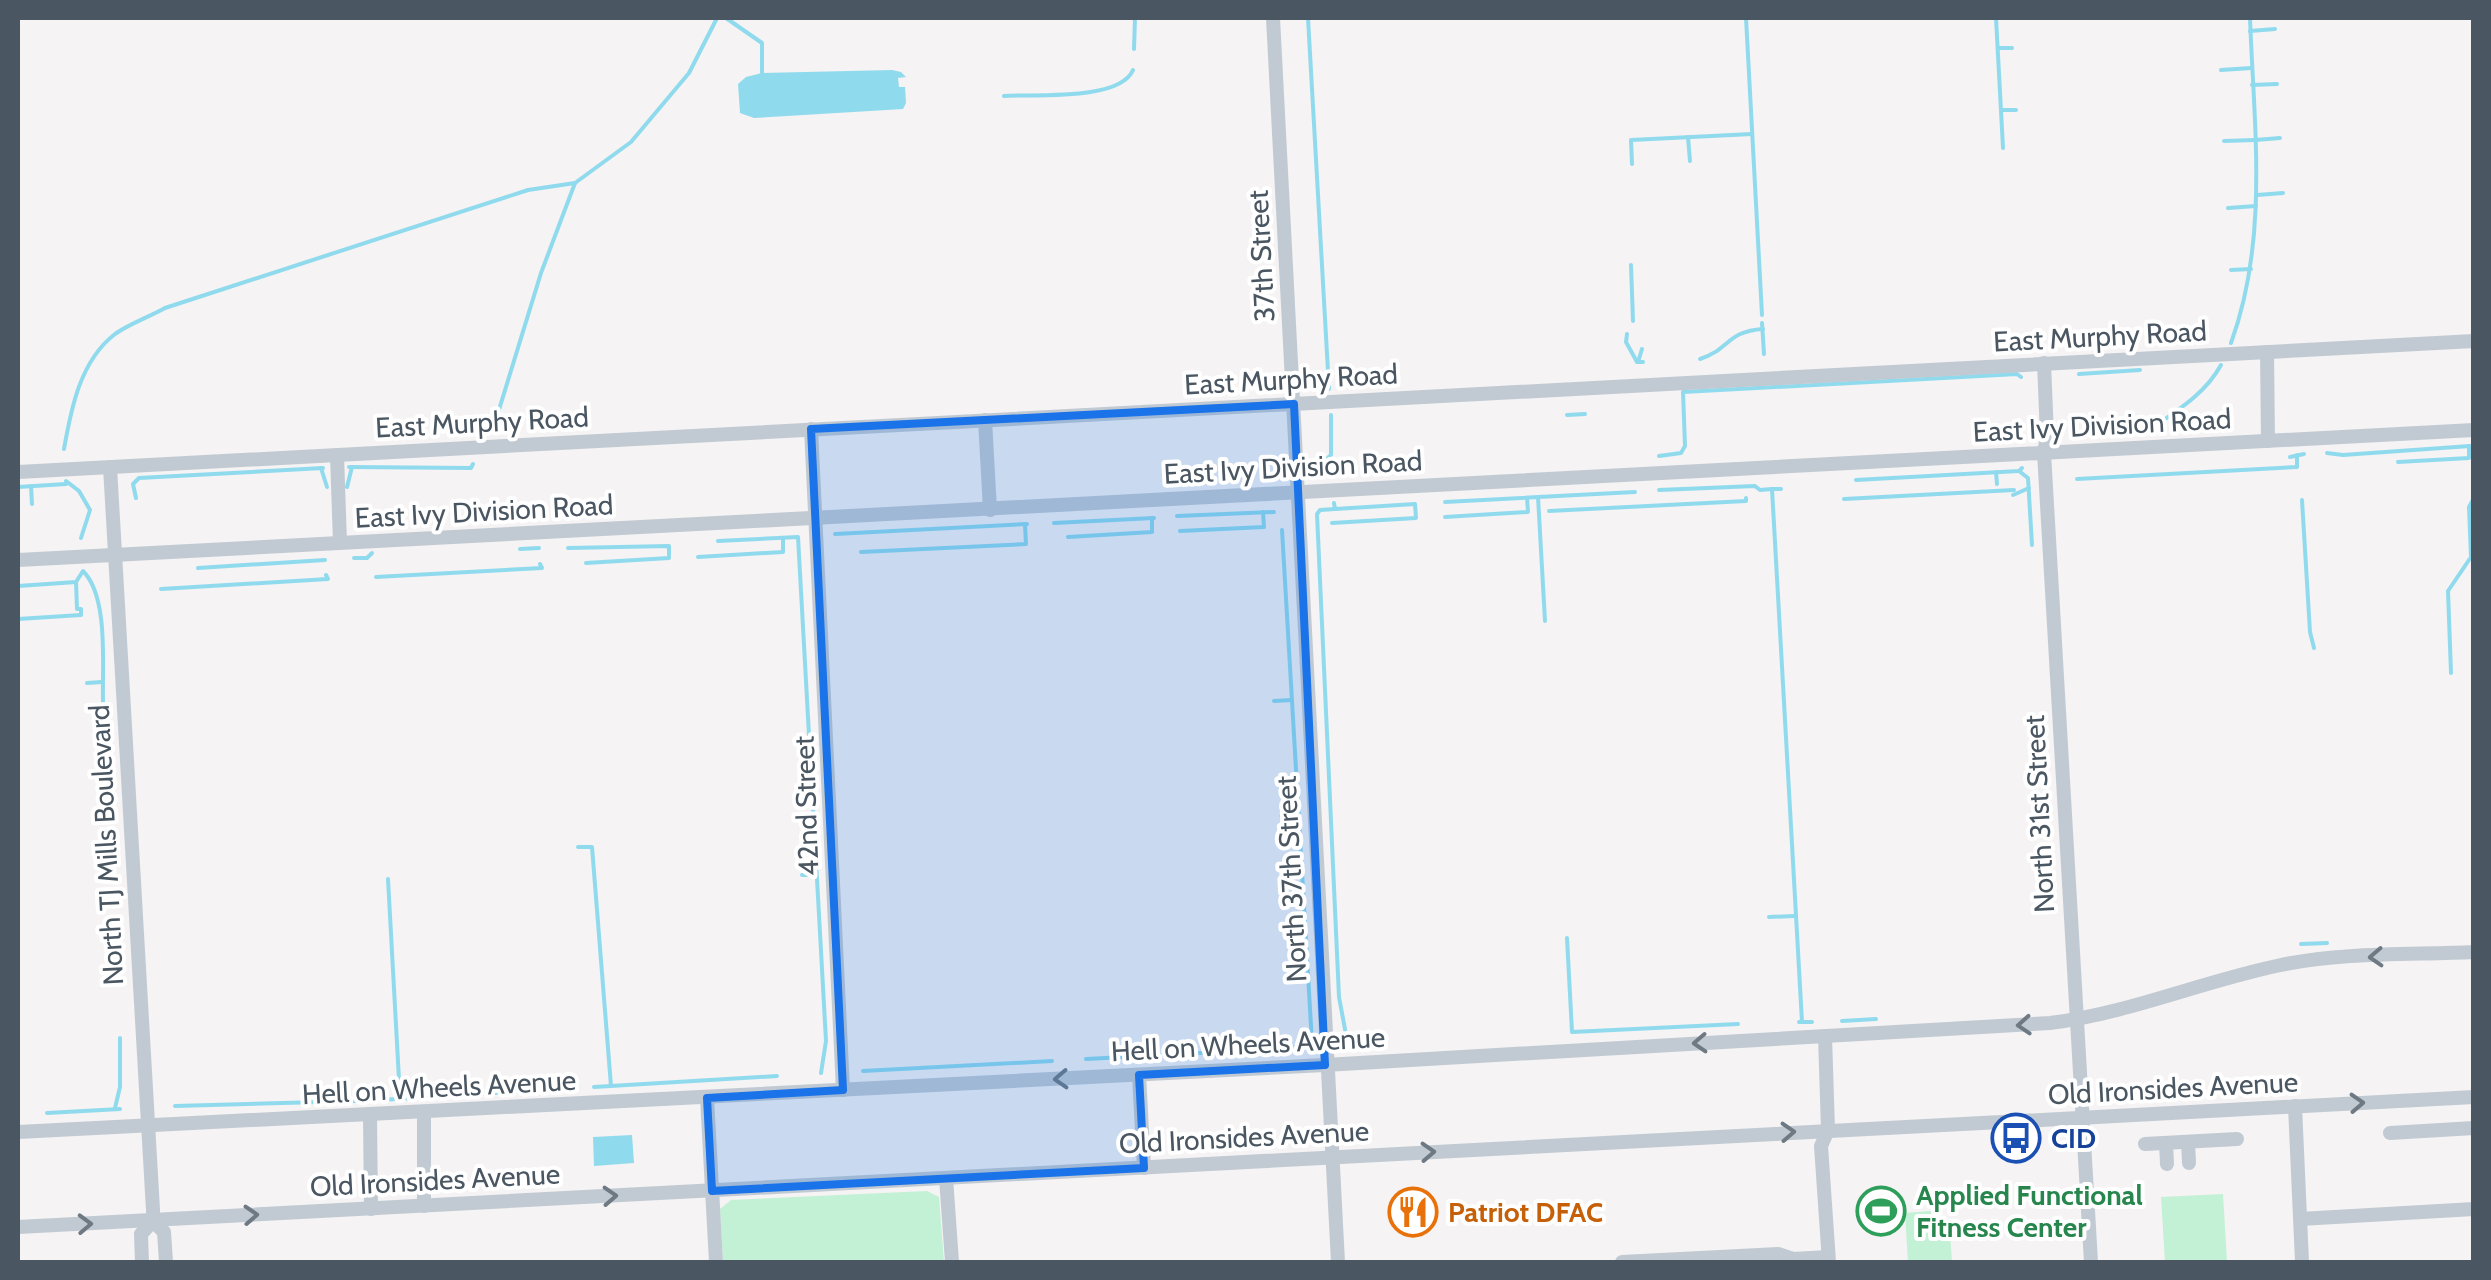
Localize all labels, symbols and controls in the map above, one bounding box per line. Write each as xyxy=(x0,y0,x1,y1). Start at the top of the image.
street label: 37th Street xyxy=(1241,189,1281,323)
street label: East Murphy Road xyxy=(1992,313,2208,359)
street label: East Murphy Road xyxy=(1183,356,1399,402)
street label: East Murphy Road xyxy=(374,399,590,445)
street label: East Ivy Division Road xyxy=(1972,401,2232,449)
street label: East Ivy Division Road xyxy=(1163,443,1423,491)
street label: East Ivy Division Road xyxy=(354,487,614,535)
street label: North TJ Mills Boulevard xyxy=(82,704,130,986)
street label: North 31st Street xyxy=(2017,714,2061,914)
street label: 42nd Street xyxy=(787,735,825,877)
street label: North 37th Street xyxy=(1269,775,1313,983)
one-way arrow xyxy=(2368,946,2384,967)
one-way arrow xyxy=(2016,1014,2032,1035)
street label: Hell on Wheels Avenue xyxy=(1110,1020,1386,1068)
one-way arrow xyxy=(1691,1032,1707,1053)
street label: Hell on Wheels Avenue xyxy=(301,1063,577,1111)
street label: Old Ironsides Avenue xyxy=(2047,1064,2299,1112)
one-way arrow xyxy=(1052,1068,1068,1089)
one-way arrow xyxy=(2349,1093,2365,1114)
bus stop icon: CID xyxy=(1990,1112,2042,1164)
street label: Old Ironsides Avenue xyxy=(1118,1113,1370,1161)
place label: CID xyxy=(2051,1121,2096,1155)
one-way arrow xyxy=(1780,1122,1796,1143)
one-way arrow xyxy=(1421,1142,1437,1163)
street label: Old Ironsides Avenue xyxy=(309,1156,561,1204)
place label: Applied Functional Fitness Center xyxy=(1916,1178,2143,1244)
sports icon: Applied Functional Fitness Center xyxy=(1855,1185,1907,1237)
one-way arrow xyxy=(603,1186,619,1207)
restaurant icon: Patriot DFAC xyxy=(1387,1186,1439,1238)
place label: Patriot DFAC xyxy=(1448,1195,1603,1229)
one-way arrow xyxy=(243,1205,259,1226)
one-way arrow xyxy=(78,1214,94,1235)

